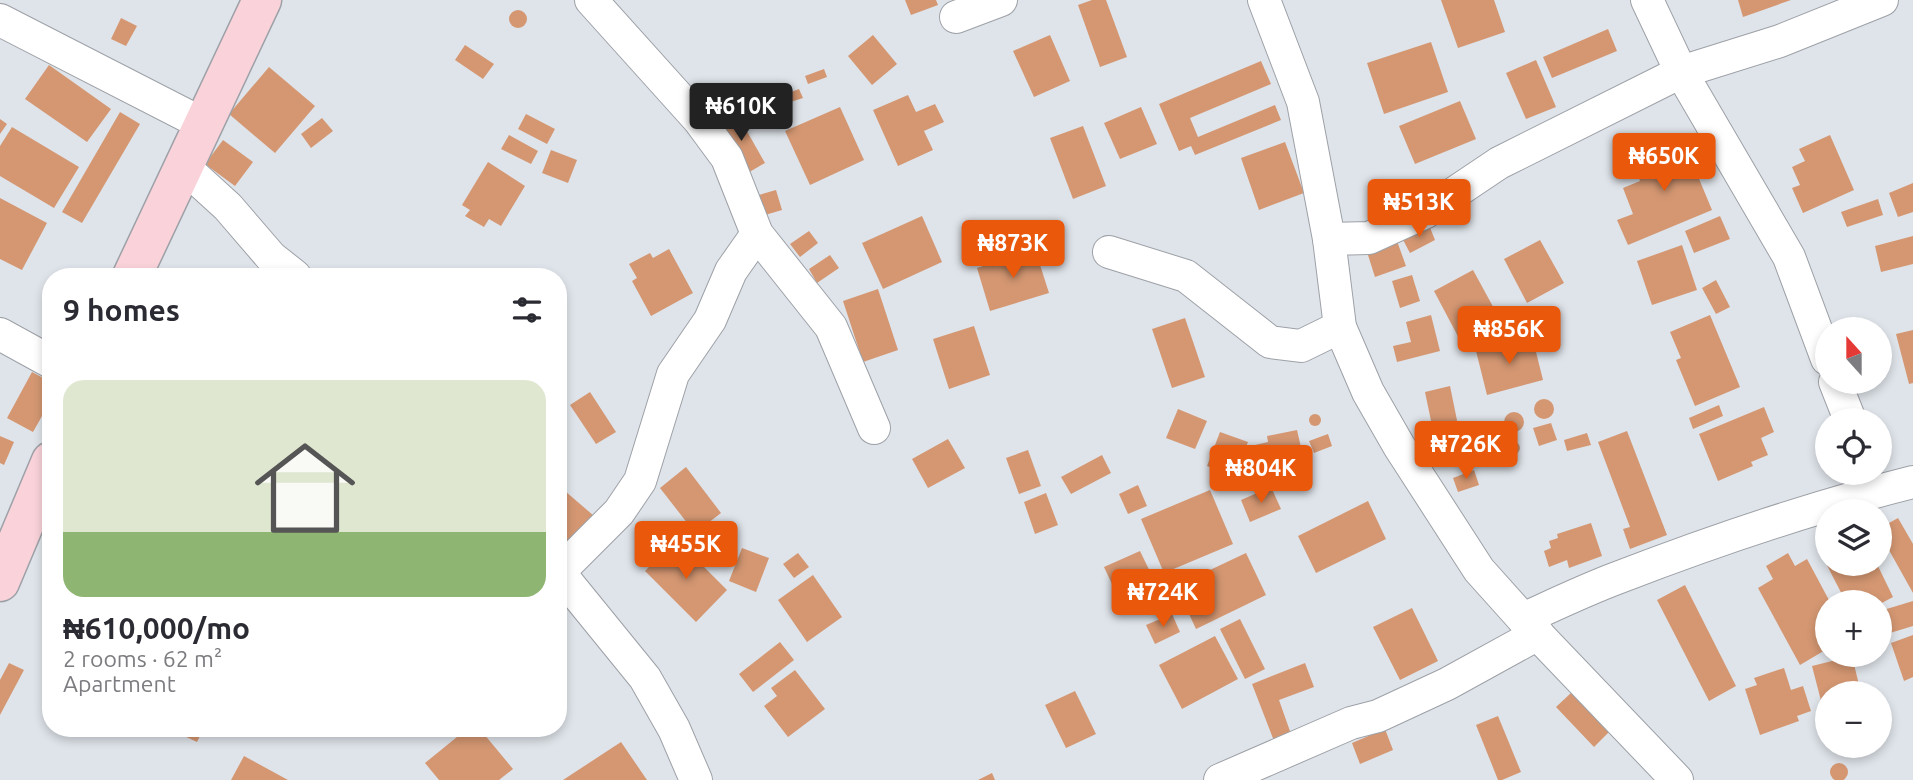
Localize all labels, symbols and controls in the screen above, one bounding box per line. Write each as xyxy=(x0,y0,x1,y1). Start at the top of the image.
pin: ₦610K xyxy=(692,83,790,143)
text: ₦610K xyxy=(706,93,776,118)
pin: ₦650K xyxy=(1615,134,1713,193)
text: ₦650K xyxy=(1629,143,1699,168)
pin: ₦513K xyxy=(1370,180,1468,239)
text: ₦513K xyxy=(1384,189,1454,214)
pin: ₦873K xyxy=(964,220,1062,280)
text: ₦873K xyxy=(978,230,1048,255)
icon: filters xyxy=(508,291,546,329)
text: 9 homes xyxy=(63,293,180,327)
pin: ₦856K xyxy=(1460,306,1558,366)
text: ₦856K xyxy=(1474,316,1544,341)
north arrow xyxy=(1815,317,1892,394)
map controls xyxy=(1815,317,1892,758)
button: locate xyxy=(1815,408,1892,485)
pin: ₦726K xyxy=(1417,421,1515,481)
icon: home xyxy=(242,425,368,551)
text: ₦726K xyxy=(1431,431,1501,456)
pin: ₦804K xyxy=(1212,446,1310,505)
text: ₦804K xyxy=(1226,455,1296,480)
button: layers xyxy=(1815,499,1892,576)
pin: ₦455K xyxy=(637,522,735,581)
text: ₦455K xyxy=(651,531,721,556)
pin: ₦724K xyxy=(1114,570,1212,629)
text: ₦724K xyxy=(1128,579,1198,604)
button: + xyxy=(1815,590,1892,667)
text: ₦610,000/mo xyxy=(63,611,250,645)
text: 2 rooms · 62 m² xyxy=(63,646,222,671)
text: Apartment xyxy=(63,671,176,696)
button: − xyxy=(1815,681,1892,758)

